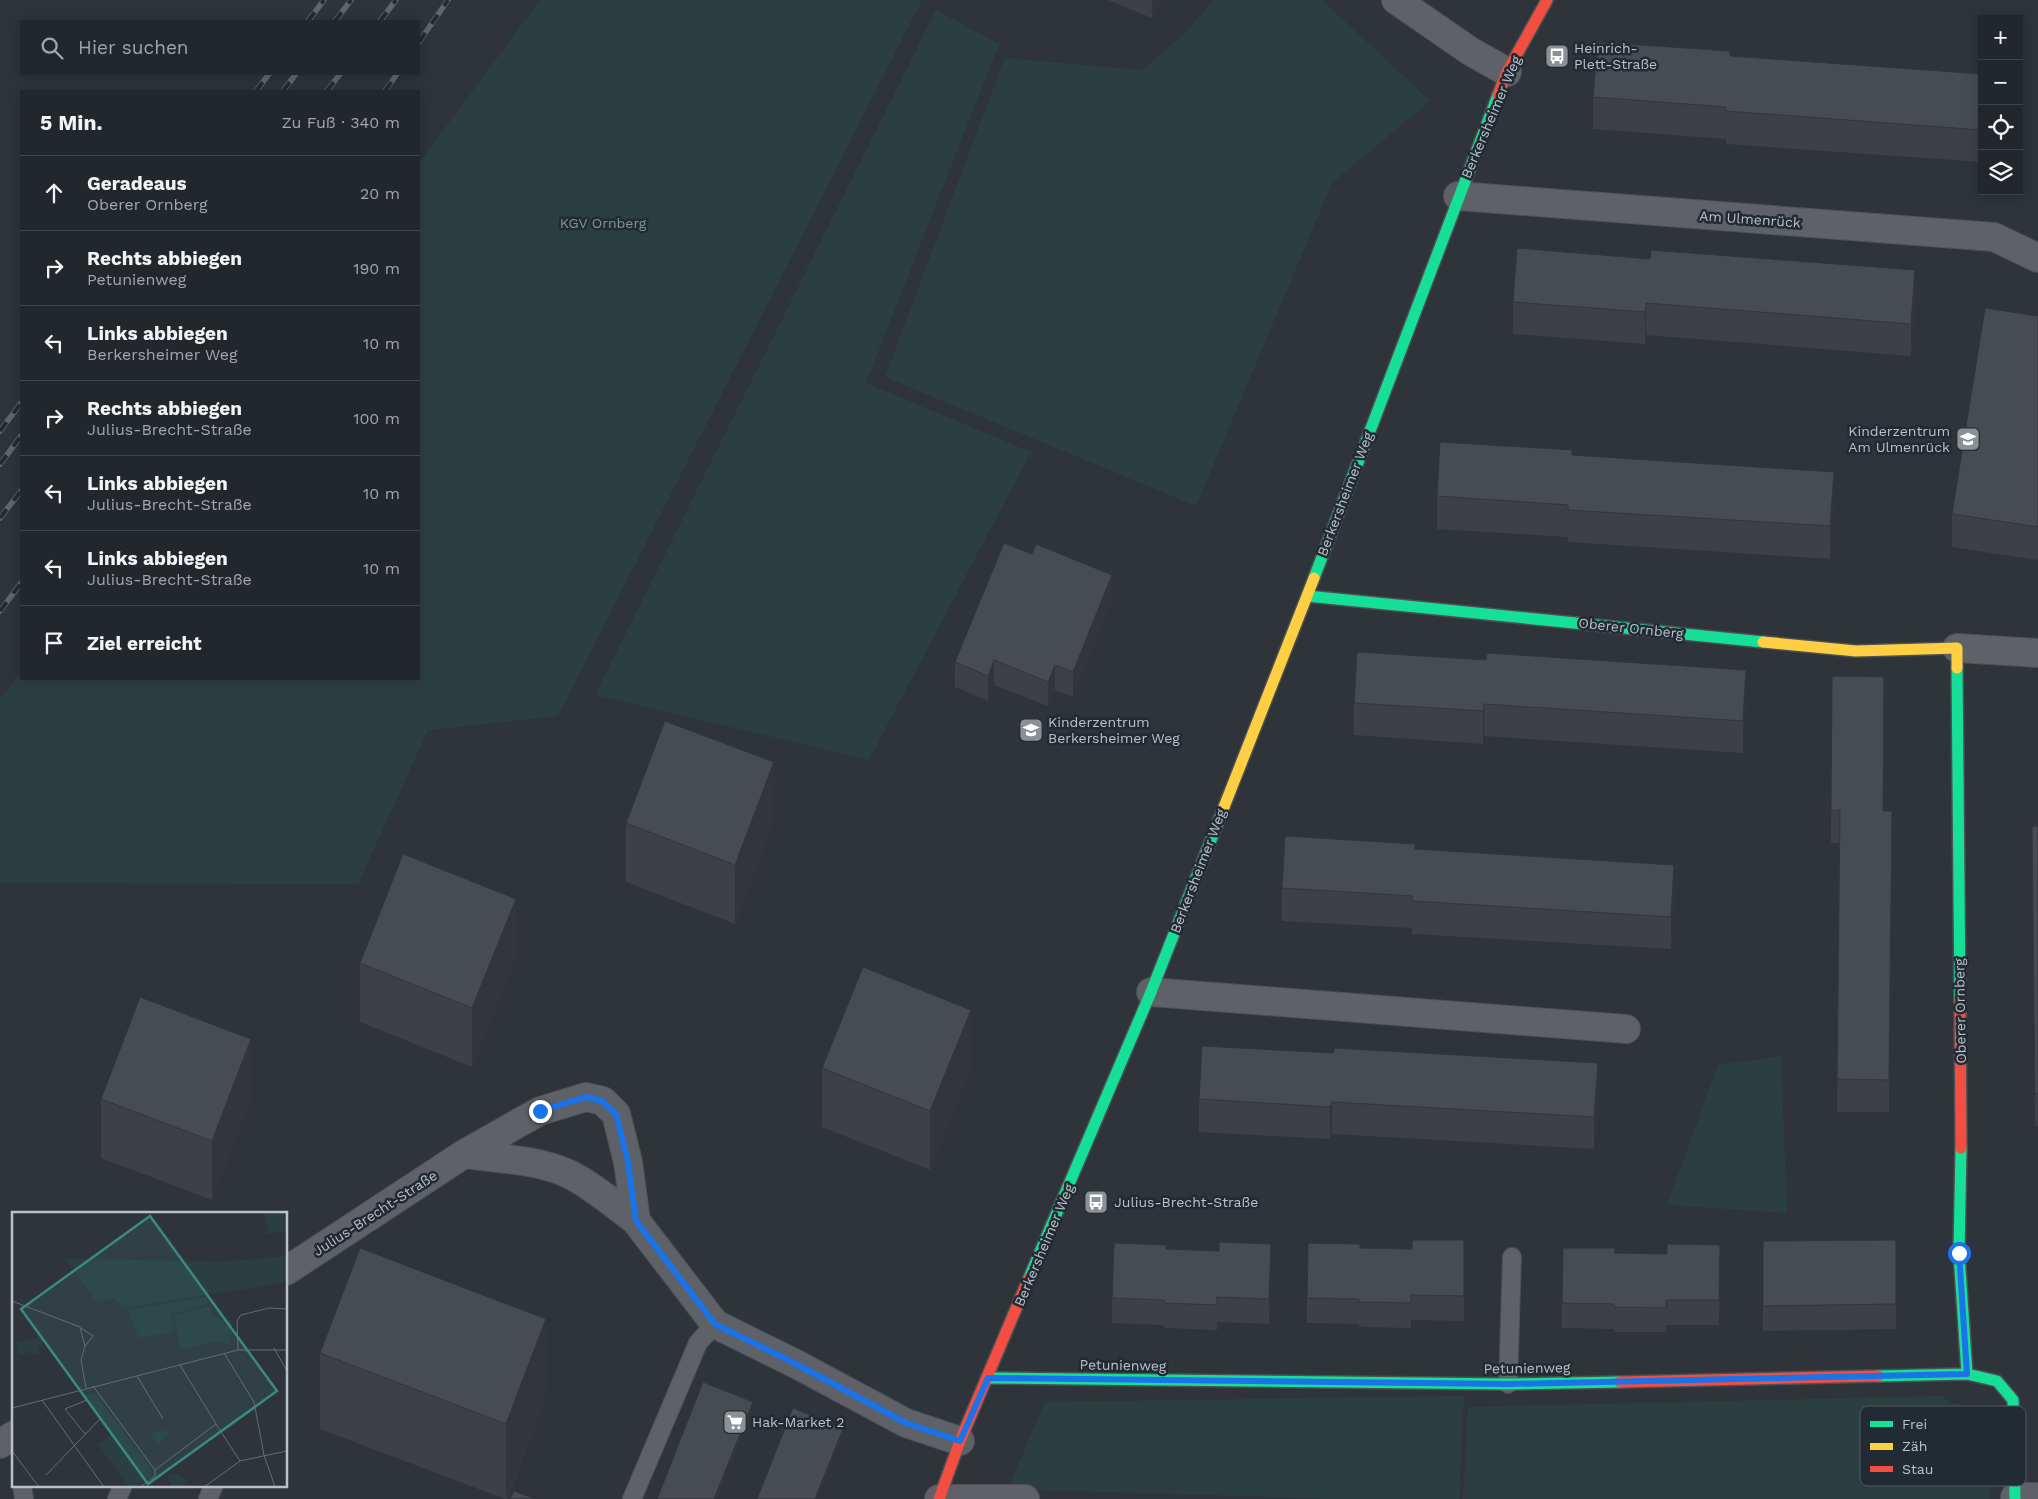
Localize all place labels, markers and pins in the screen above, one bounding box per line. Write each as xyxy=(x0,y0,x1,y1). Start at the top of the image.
place label: Heinrich- Plett-Straße xyxy=(1574,40,1657,72)
bus stop icon: Heinrich- Plett-Straße xyxy=(1544,43,1570,69)
place label: Kinderzentrum Am Ulmenrück xyxy=(1848,423,1950,455)
school or university icon: Kinderzentrum Am Ulmenrück xyxy=(1955,426,1981,452)
place label: Kinderzentrum Berkersheimer Weg xyxy=(1048,714,1180,746)
school or university icon: Kinderzentrum Berkersheimer Weg xyxy=(1018,717,1044,743)
bus stop icon: Julius-Brecht-Straße xyxy=(1083,1189,1109,1215)
place label: Julius-Brecht-Straße xyxy=(1114,1194,1258,1210)
supermarket icon: Hak-Market 2 xyxy=(722,1409,748,1435)
place label: Hak-Market 2 xyxy=(752,1414,844,1430)

